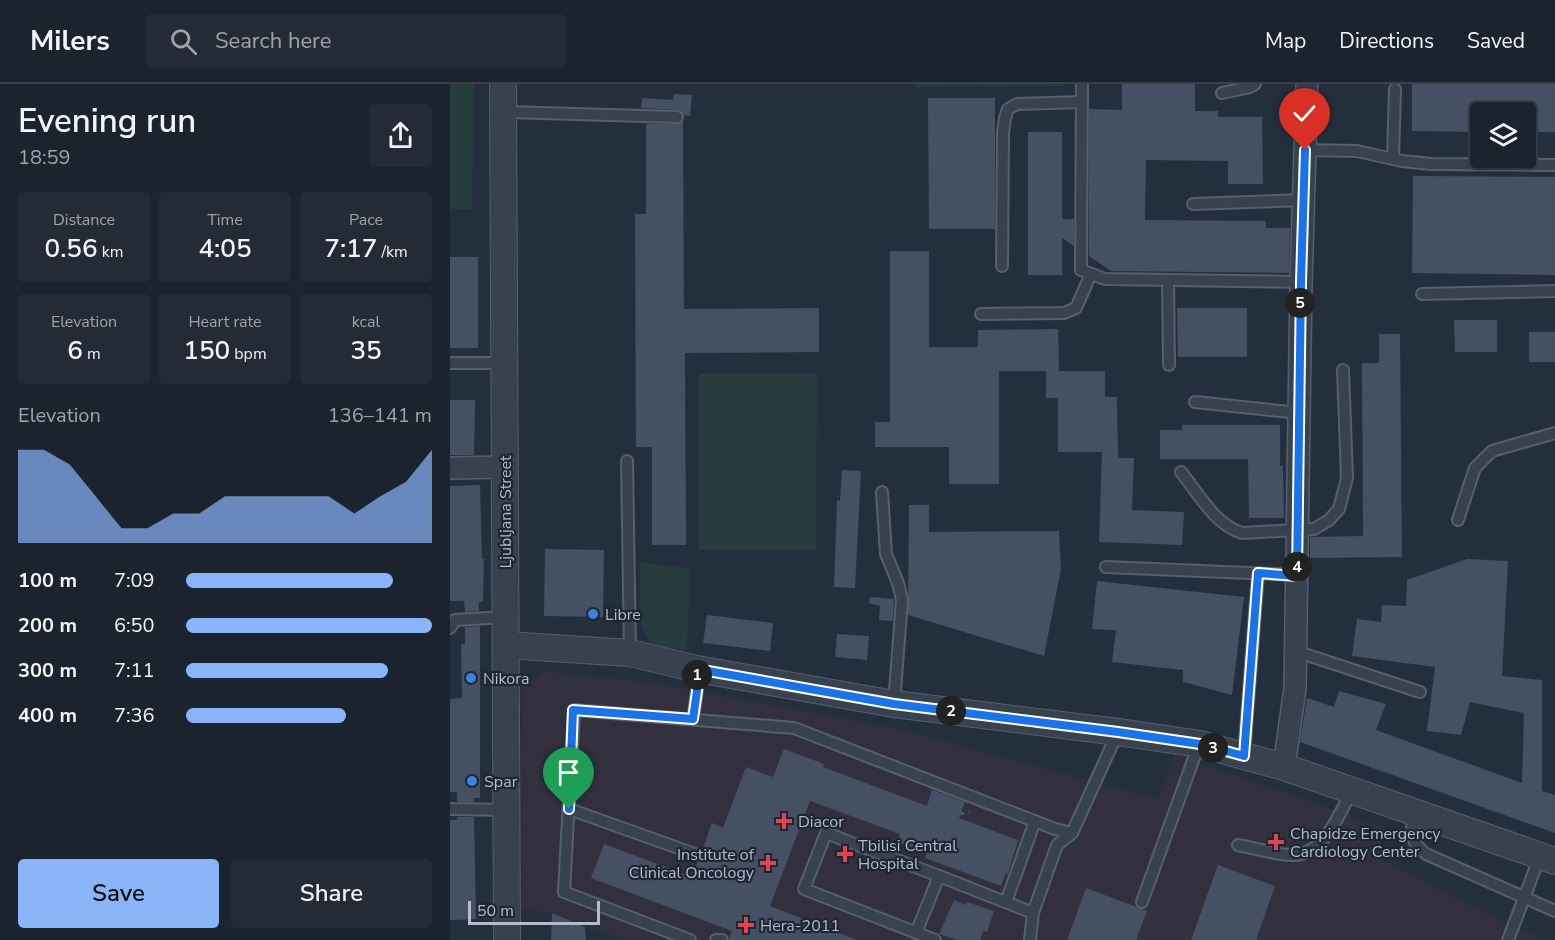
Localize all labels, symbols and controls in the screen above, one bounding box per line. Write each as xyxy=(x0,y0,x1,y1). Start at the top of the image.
search box xyxy=(146,14,566,68)
text: Milers xyxy=(30,22,110,60)
icon: search xyxy=(167,25,200,58)
text: Search here xyxy=(215,26,332,56)
text: Map xyxy=(1265,27,1306,55)
text: Directions xyxy=(1339,27,1434,55)
text: Saved xyxy=(1467,27,1525,55)
pin xyxy=(1279,88,1330,150)
icon: check xyxy=(1288,97,1321,130)
text: Evening run xyxy=(18,99,196,144)
map controls xyxy=(1470,102,1536,168)
button: layers xyxy=(1470,102,1536,168)
button: share xyxy=(369,104,432,167)
text: 18:59 xyxy=(18,144,71,171)
text: Distance xyxy=(53,209,115,231)
text: Time xyxy=(207,209,243,231)
text: Pace xyxy=(349,209,383,231)
text: 0.56 xyxy=(45,231,98,266)
text: 4:05 xyxy=(199,231,251,266)
text: 7:17 xyxy=(324,231,377,266)
text: km xyxy=(98,241,123,263)
text: /km xyxy=(377,241,408,263)
pin: 5 xyxy=(1285,288,1315,318)
text: 5 xyxy=(1295,292,1305,314)
text: Elevation xyxy=(51,311,117,333)
text: Heart rate xyxy=(188,311,262,333)
text: kcal xyxy=(352,311,380,333)
text: 6 xyxy=(67,333,83,368)
text: 150 xyxy=(183,333,230,368)
text: 35 xyxy=(350,333,382,368)
text: m xyxy=(83,343,101,365)
text: bpm xyxy=(230,343,267,365)
text: Elevation xyxy=(18,402,101,429)
text: 136–141 m xyxy=(328,402,432,429)
street label: Ljubljana Street xyxy=(495,455,517,569)
pin: 4 xyxy=(1282,552,1312,582)
text: 4 xyxy=(1292,556,1302,578)
text: 100 m xyxy=(18,567,77,594)
text: 7:09 xyxy=(114,567,155,594)
place label: Libre xyxy=(605,604,641,626)
marker: Libre xyxy=(586,607,600,621)
text: 200 m xyxy=(18,612,77,639)
text: 6:50 xyxy=(114,612,155,639)
text: 300 m xyxy=(18,657,77,684)
text: 7:11 xyxy=(114,657,155,684)
pin: 1 xyxy=(682,660,712,690)
text: 1 xyxy=(692,664,702,686)
place label: Nikora xyxy=(483,668,529,690)
marker: Nikora xyxy=(464,671,478,685)
pin: 2 xyxy=(936,696,966,726)
text: 2 xyxy=(946,700,956,722)
text: 400 m xyxy=(18,702,77,729)
text: 7:36 xyxy=(114,702,155,729)
pin: 3 xyxy=(1198,733,1228,763)
text: 3 xyxy=(1208,737,1218,759)
pin xyxy=(543,747,594,809)
icon: arrive xyxy=(552,756,585,789)
place label: Spar xyxy=(484,771,518,793)
marker: Spar xyxy=(465,774,479,788)
place label: Diacor xyxy=(798,811,844,833)
marker: Diacor xyxy=(775,812,793,830)
place label: Chapidze Emergency Cardiology Center xyxy=(1290,823,1441,863)
marker: Chapidze Emergency Cardiology Center xyxy=(1267,833,1285,851)
place label: Tbilisi Central Hospital xyxy=(858,835,957,875)
place label: Institute of Clinical Oncology xyxy=(629,844,755,884)
marker: Tbilisi Central Hospital xyxy=(836,845,854,863)
marker: Institute of Clinical Oncology xyxy=(759,854,777,872)
button: Save xyxy=(18,859,219,928)
button: Share xyxy=(231,859,432,928)
scale bar xyxy=(468,898,600,926)
text: 50 m xyxy=(477,900,514,922)
place label: Hera-2011 xyxy=(760,915,840,937)
marker: Hera-2011 xyxy=(737,916,755,934)

